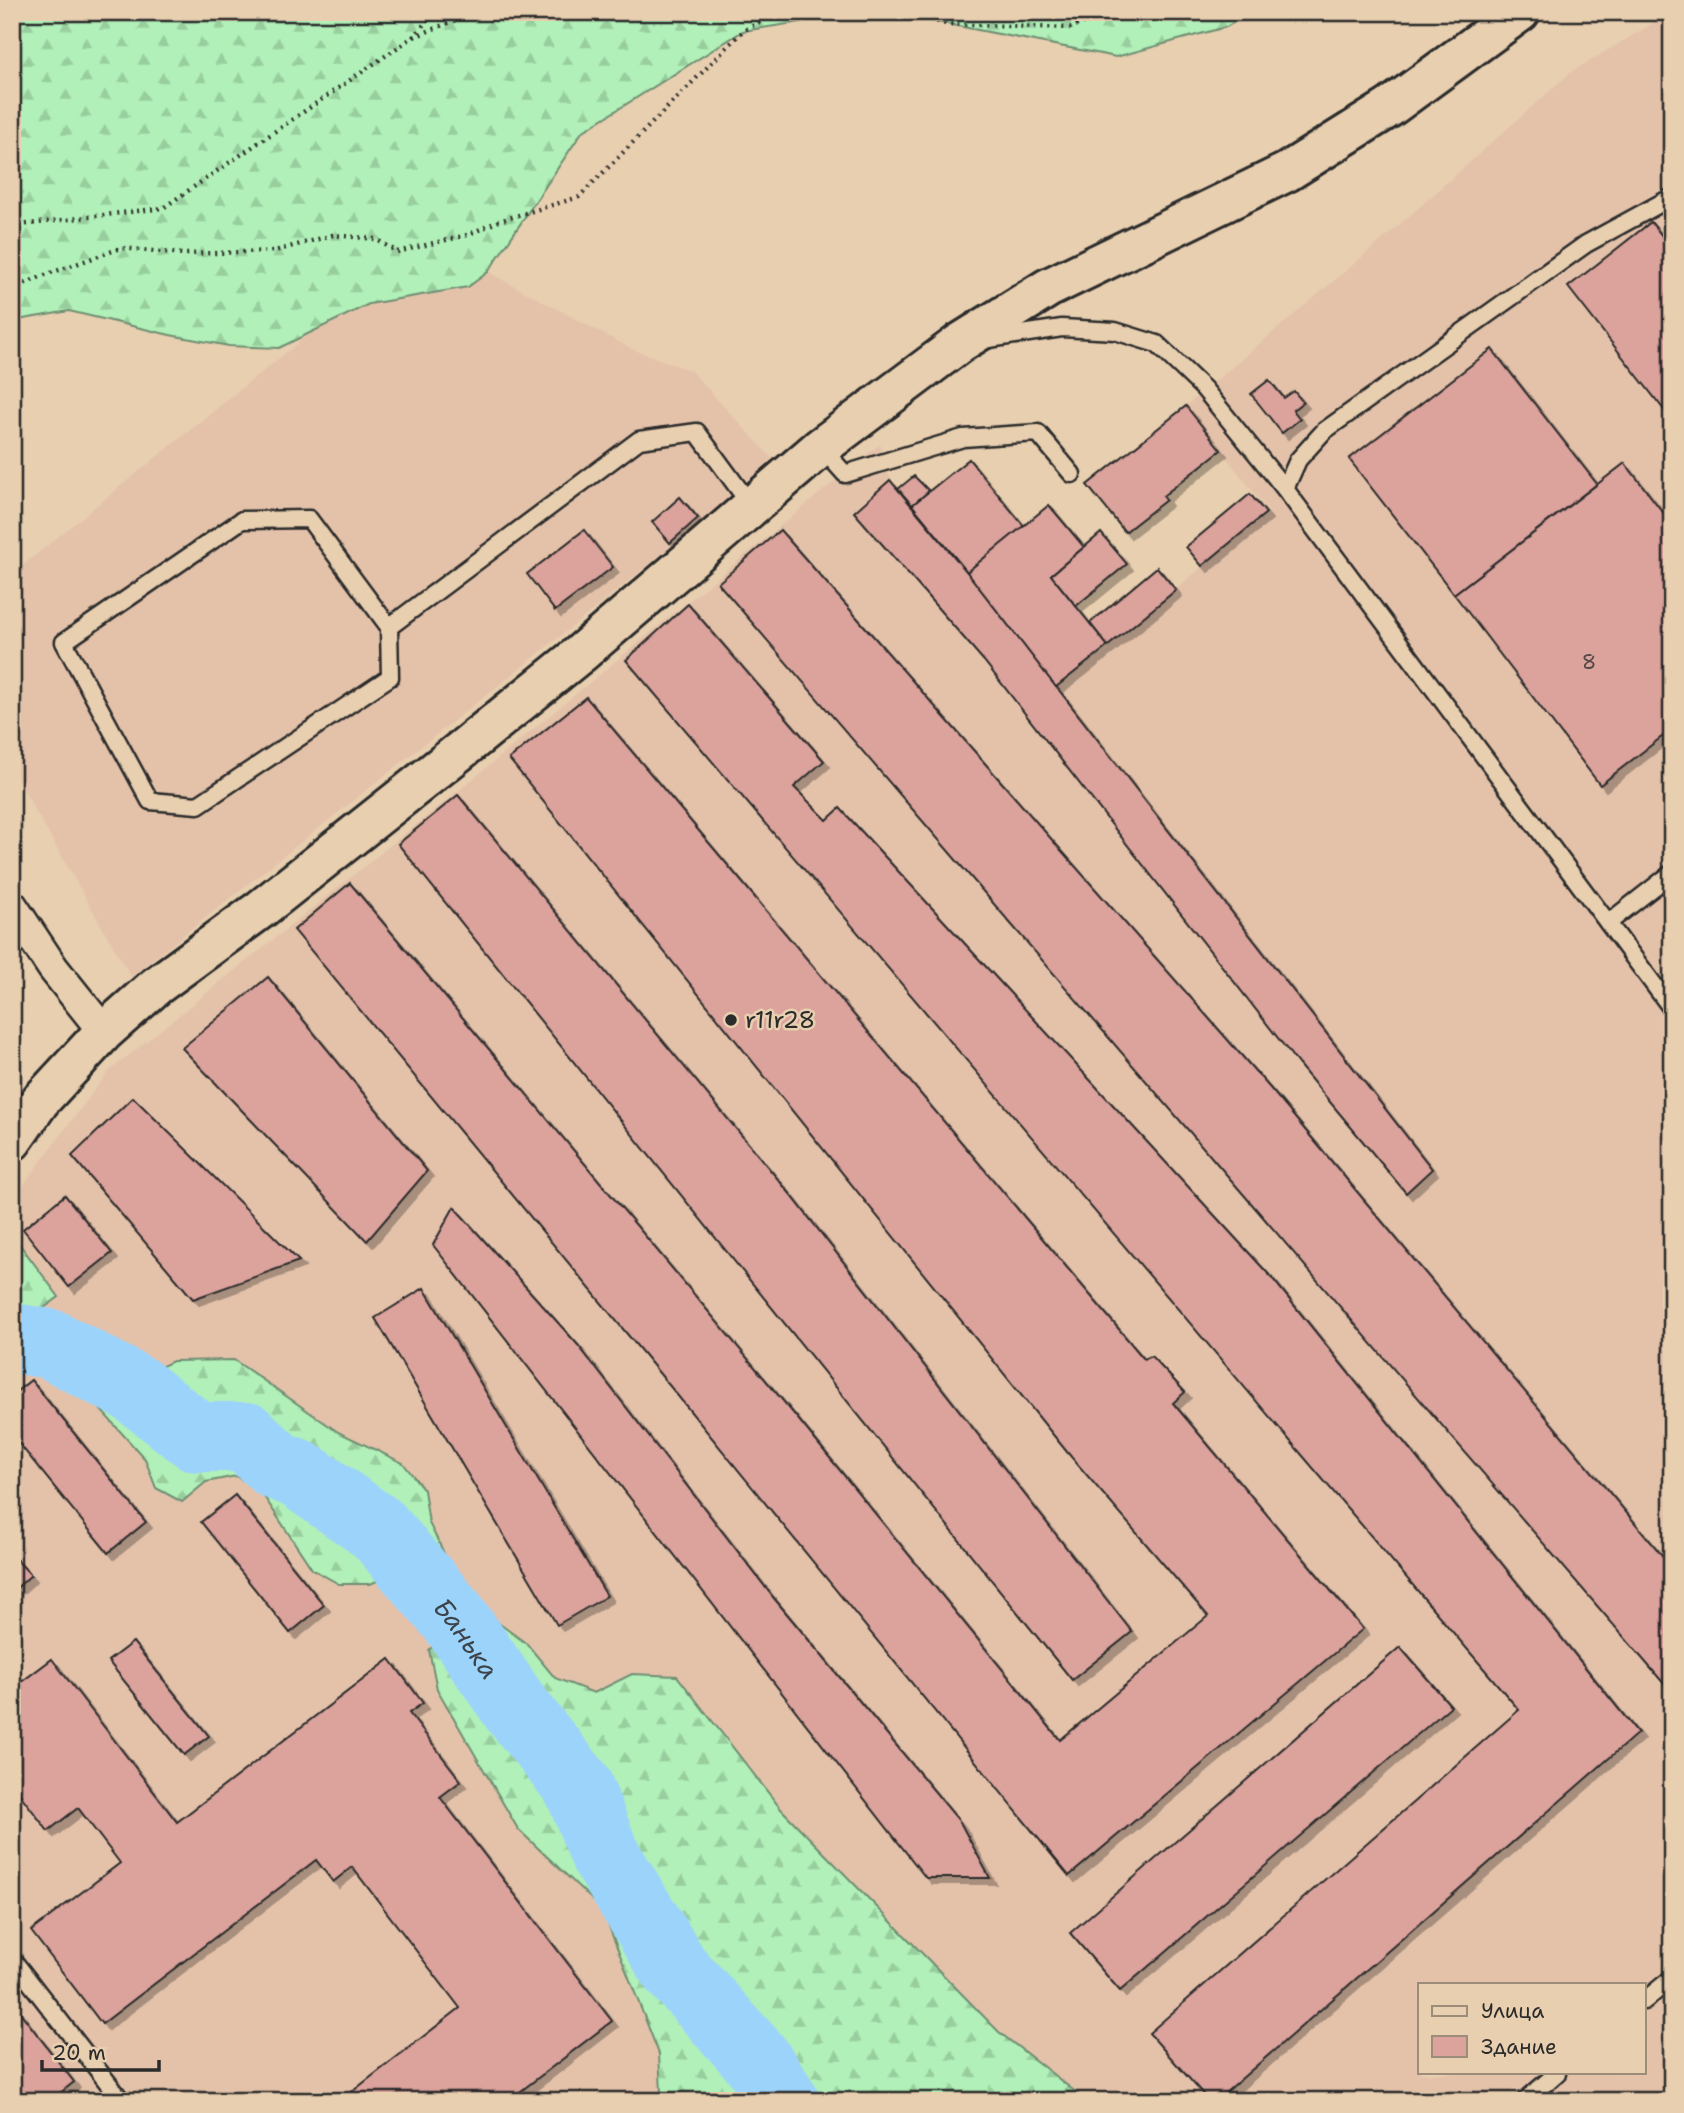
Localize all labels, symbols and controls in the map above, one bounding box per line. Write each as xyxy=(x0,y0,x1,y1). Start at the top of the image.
house number: 8 xyxy=(1582,648,1596,676)
place label: r11r28 xyxy=(745,1004,815,1036)
marker: r11r28 xyxy=(723,1012,739,1028)
water label: Банька xyxy=(426,1590,508,1685)
legend xyxy=(1418,1983,1646,2074)
text: Улица xyxy=(1481,1997,1544,2025)
scale bar xyxy=(42,2029,159,2073)
text: Здание xyxy=(1481,2033,1557,2061)
text: 20 m xyxy=(52,2039,106,2067)

